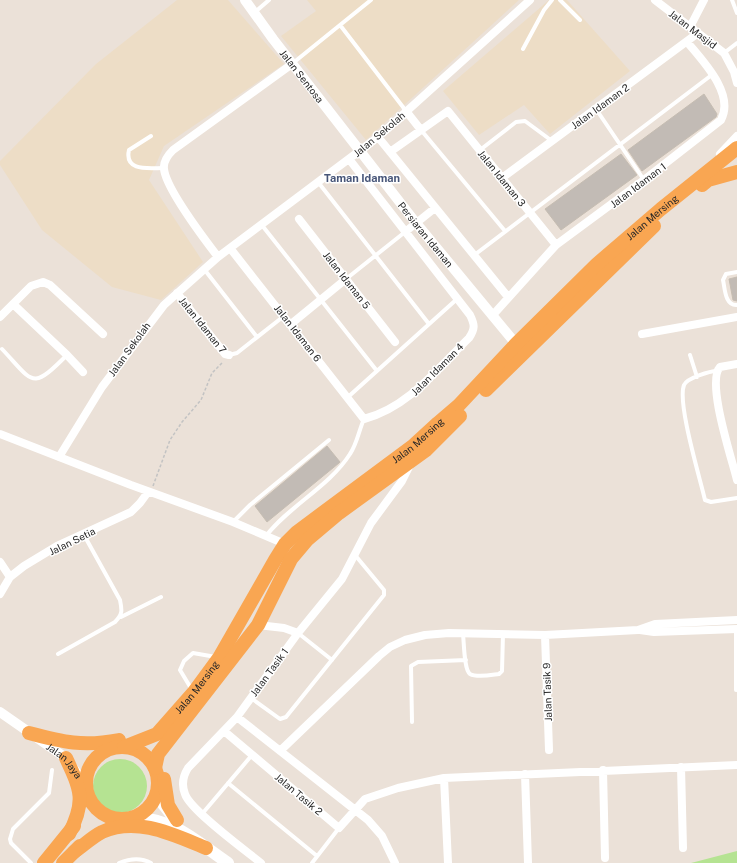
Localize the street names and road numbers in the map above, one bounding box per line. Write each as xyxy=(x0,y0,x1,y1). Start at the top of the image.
street label: Jalan Masjid xyxy=(667,7,719,51)
street label: Jalan Sentosa xyxy=(277,47,326,105)
street label: Jalan Idaman 2 xyxy=(569,81,631,131)
street label: Jalan Sekolah xyxy=(351,109,407,159)
street label: Jalan Idaman 3 xyxy=(476,147,528,209)
street label: Jalan Idaman 1 xyxy=(608,160,668,210)
street label: Jalan Mersing xyxy=(624,192,680,242)
street label: Persiaran Idaman xyxy=(396,199,456,270)
street label: Jalan Idaman 5 xyxy=(321,249,373,311)
street label: Jalan Idaman 7 xyxy=(177,295,229,355)
street label: Jalan Idaman 6 xyxy=(272,302,324,364)
street label: Jalan Sekolah xyxy=(105,319,153,378)
street label: Jalan Idaman 4 xyxy=(408,340,466,398)
street label: Jalan Mersing xyxy=(389,415,446,465)
street label: Jalan Setia xyxy=(47,525,97,557)
street label: Jalan Tasik 1 xyxy=(247,646,291,698)
street label: Jalan Mersing xyxy=(172,658,221,716)
street label: Jalan Tasik 9 xyxy=(540,662,554,722)
street label: Jalan Jaya xyxy=(44,740,85,781)
street label: Jalan Tasik 2 xyxy=(273,771,325,817)

